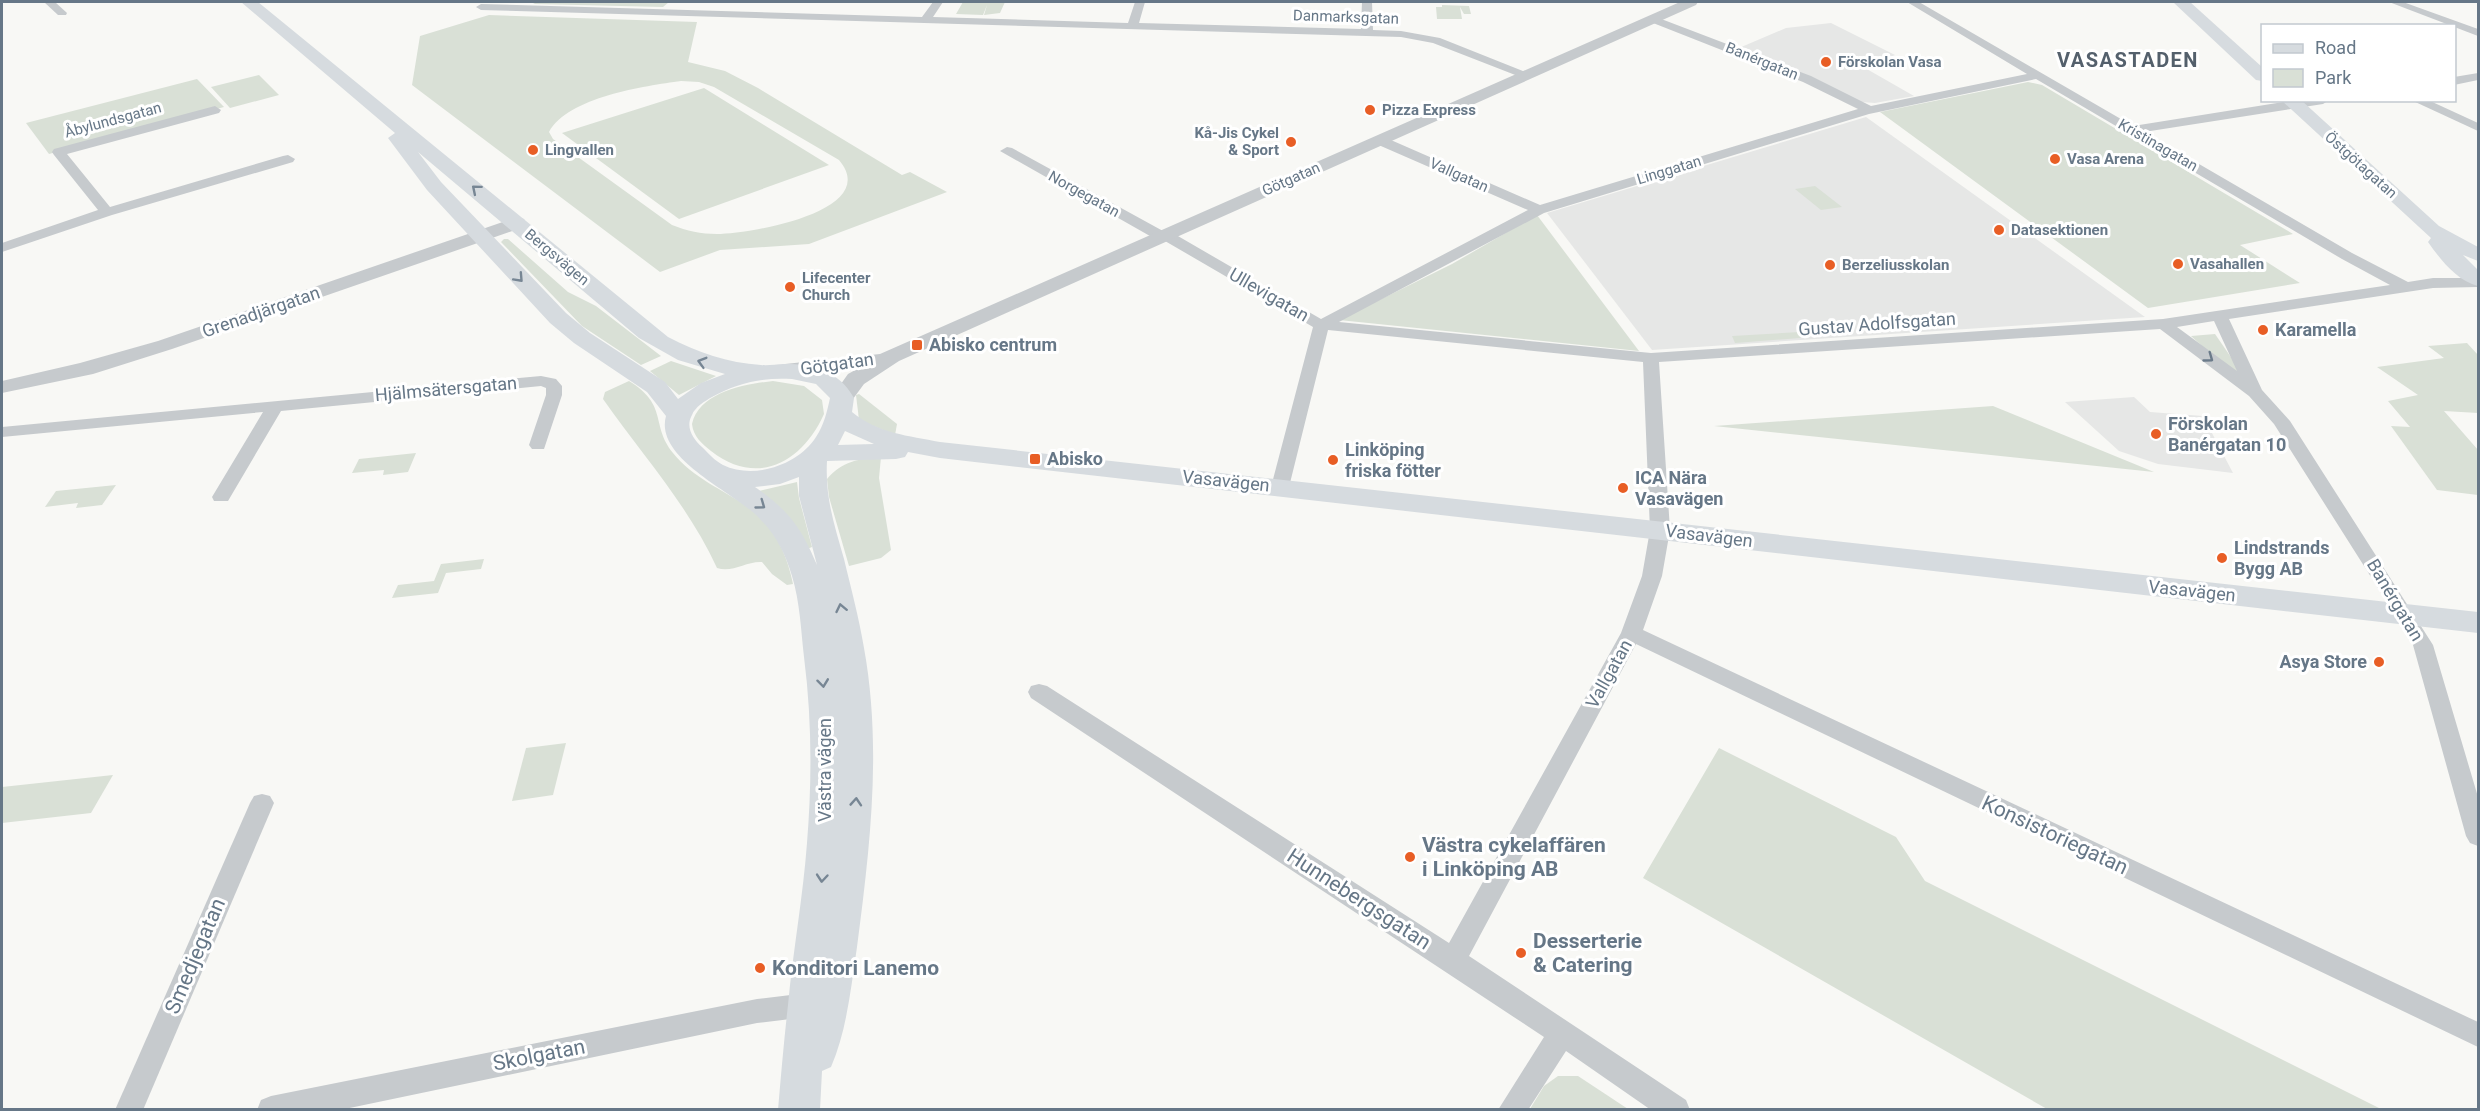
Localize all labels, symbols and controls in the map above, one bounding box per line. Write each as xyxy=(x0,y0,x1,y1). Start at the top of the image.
street label: Danmarksgatan xyxy=(1293,6,1399,28)
legend xyxy=(2261,24,2456,102)
text: Road xyxy=(2315,37,2356,58)
street label: Banérgatan xyxy=(1723,38,1801,84)
district label: VASASTADEN xyxy=(2057,48,2199,72)
place label: Förskolan Vasa xyxy=(1838,53,1942,71)
marker: Förskolan Vasa xyxy=(1819,55,1833,69)
text: Park xyxy=(2315,67,2352,88)
street label: Åbylundsgatan xyxy=(63,98,163,142)
place label: Pizza Express xyxy=(1382,101,1476,119)
marker: Pizza Express xyxy=(1363,103,1377,117)
street label: Kristinagatan xyxy=(2115,115,2201,175)
place label: Kå-Jis Cykel & Sport xyxy=(1194,124,1279,159)
street label: Östgötagatan xyxy=(2321,128,2401,202)
marker: Kå-Jis Cykel & Sport xyxy=(1284,135,1298,149)
place label: Lingvallen xyxy=(545,141,614,159)
marker: Lingvallen xyxy=(526,143,540,157)
place label: Vasa Arena xyxy=(2067,150,2144,168)
street label: Linggatan xyxy=(1635,152,1703,188)
marker: Vasa Arena xyxy=(2048,152,2062,166)
street label: Vallgatan xyxy=(1427,154,1491,196)
street label: Götgatan xyxy=(1259,158,1323,200)
street label: Norgegatan xyxy=(1045,167,1123,221)
one-way arrow xyxy=(472,186,483,197)
place label: Datasektionen xyxy=(2011,221,2108,239)
marker: Datasektionen xyxy=(1992,223,2006,237)
street label: Bergsvägen xyxy=(521,225,593,289)
place label: Vasahallen xyxy=(2190,255,2264,273)
place label: Berzeliusskolan xyxy=(1842,256,1949,274)
marker: Vasahallen xyxy=(2171,257,2185,271)
marker: Berzeliusskolan xyxy=(1823,258,1837,272)
street label: Ullevigatan xyxy=(1226,263,1313,326)
place label: Lifecenter Church xyxy=(802,269,871,304)
one-way arrow xyxy=(512,271,523,282)
marker: Lifecenter Church xyxy=(783,280,797,294)
street label: Grenadjärgatan xyxy=(199,282,322,342)
street label: Gustav Adolfsgatan xyxy=(1798,308,1956,339)
place label: Karamella xyxy=(2275,319,2357,340)
marker: Karamella xyxy=(2256,323,2270,337)
place label: Abisko centrum xyxy=(929,334,1057,355)
marker: Abisko centrum xyxy=(910,338,924,352)
street label: Götgatan xyxy=(799,348,875,379)
one-way arrow xyxy=(2203,351,2214,362)
one-way arrow xyxy=(697,357,708,369)
street label: Hjälmsätersgatan xyxy=(374,372,518,405)
place label: Förskolan Banérgatan 10 xyxy=(2168,413,2286,455)
marker: Förskolan Banérgatan 10 xyxy=(2149,427,2163,441)
place label: Linköping friska fötter xyxy=(1345,439,1441,481)
place label: Abisko xyxy=(1047,448,1103,469)
marker: Abisko xyxy=(1028,452,1042,466)
marker: Linköping friska fötter xyxy=(1326,453,1340,467)
street label: Vasavägen xyxy=(1181,465,1271,496)
place label: ICA Nära Vasavägen xyxy=(1635,467,1723,509)
marker: ICA Nära Vasavägen xyxy=(1616,481,1630,495)
one-way arrow xyxy=(755,498,766,509)
street label: Vasavägen xyxy=(1664,520,1754,551)
place label: Lindstrands Bygg AB xyxy=(2234,537,2329,579)
marker: Lindstrands Bygg AB xyxy=(2215,551,2229,565)
street label: Banérgatan xyxy=(2363,555,2428,645)
street label: Vasavägen xyxy=(2147,575,2237,606)
one-way arrow xyxy=(835,603,848,613)
street label: Vallgatan xyxy=(1581,636,1636,712)
place label: Asya Store xyxy=(2279,651,2367,672)
marker: Asya Store xyxy=(2372,655,2386,669)
one-way arrow xyxy=(816,679,829,688)
street label: Västra vägen xyxy=(814,718,835,822)
street label: Konsistoriegatan xyxy=(1978,791,2132,879)
one-way arrow xyxy=(849,797,862,806)
place label: Västra cykelaffären i Linköping AB xyxy=(1422,833,1606,881)
street label: Hunnebergsgatan xyxy=(1283,844,1435,954)
marker: Västra cykelaffären i Linköping AB xyxy=(1403,850,1417,864)
one-way arrow xyxy=(816,873,829,883)
street label: Smedjegatan xyxy=(160,895,230,1017)
place label: Desserterie & Catering xyxy=(1533,929,1642,977)
marker: Desserterie & Catering xyxy=(1514,946,1528,960)
place label: Konditori Lanemo xyxy=(772,956,939,980)
marker: Konditori Lanemo xyxy=(753,961,767,975)
street label: Skolgatan xyxy=(491,1034,587,1076)

